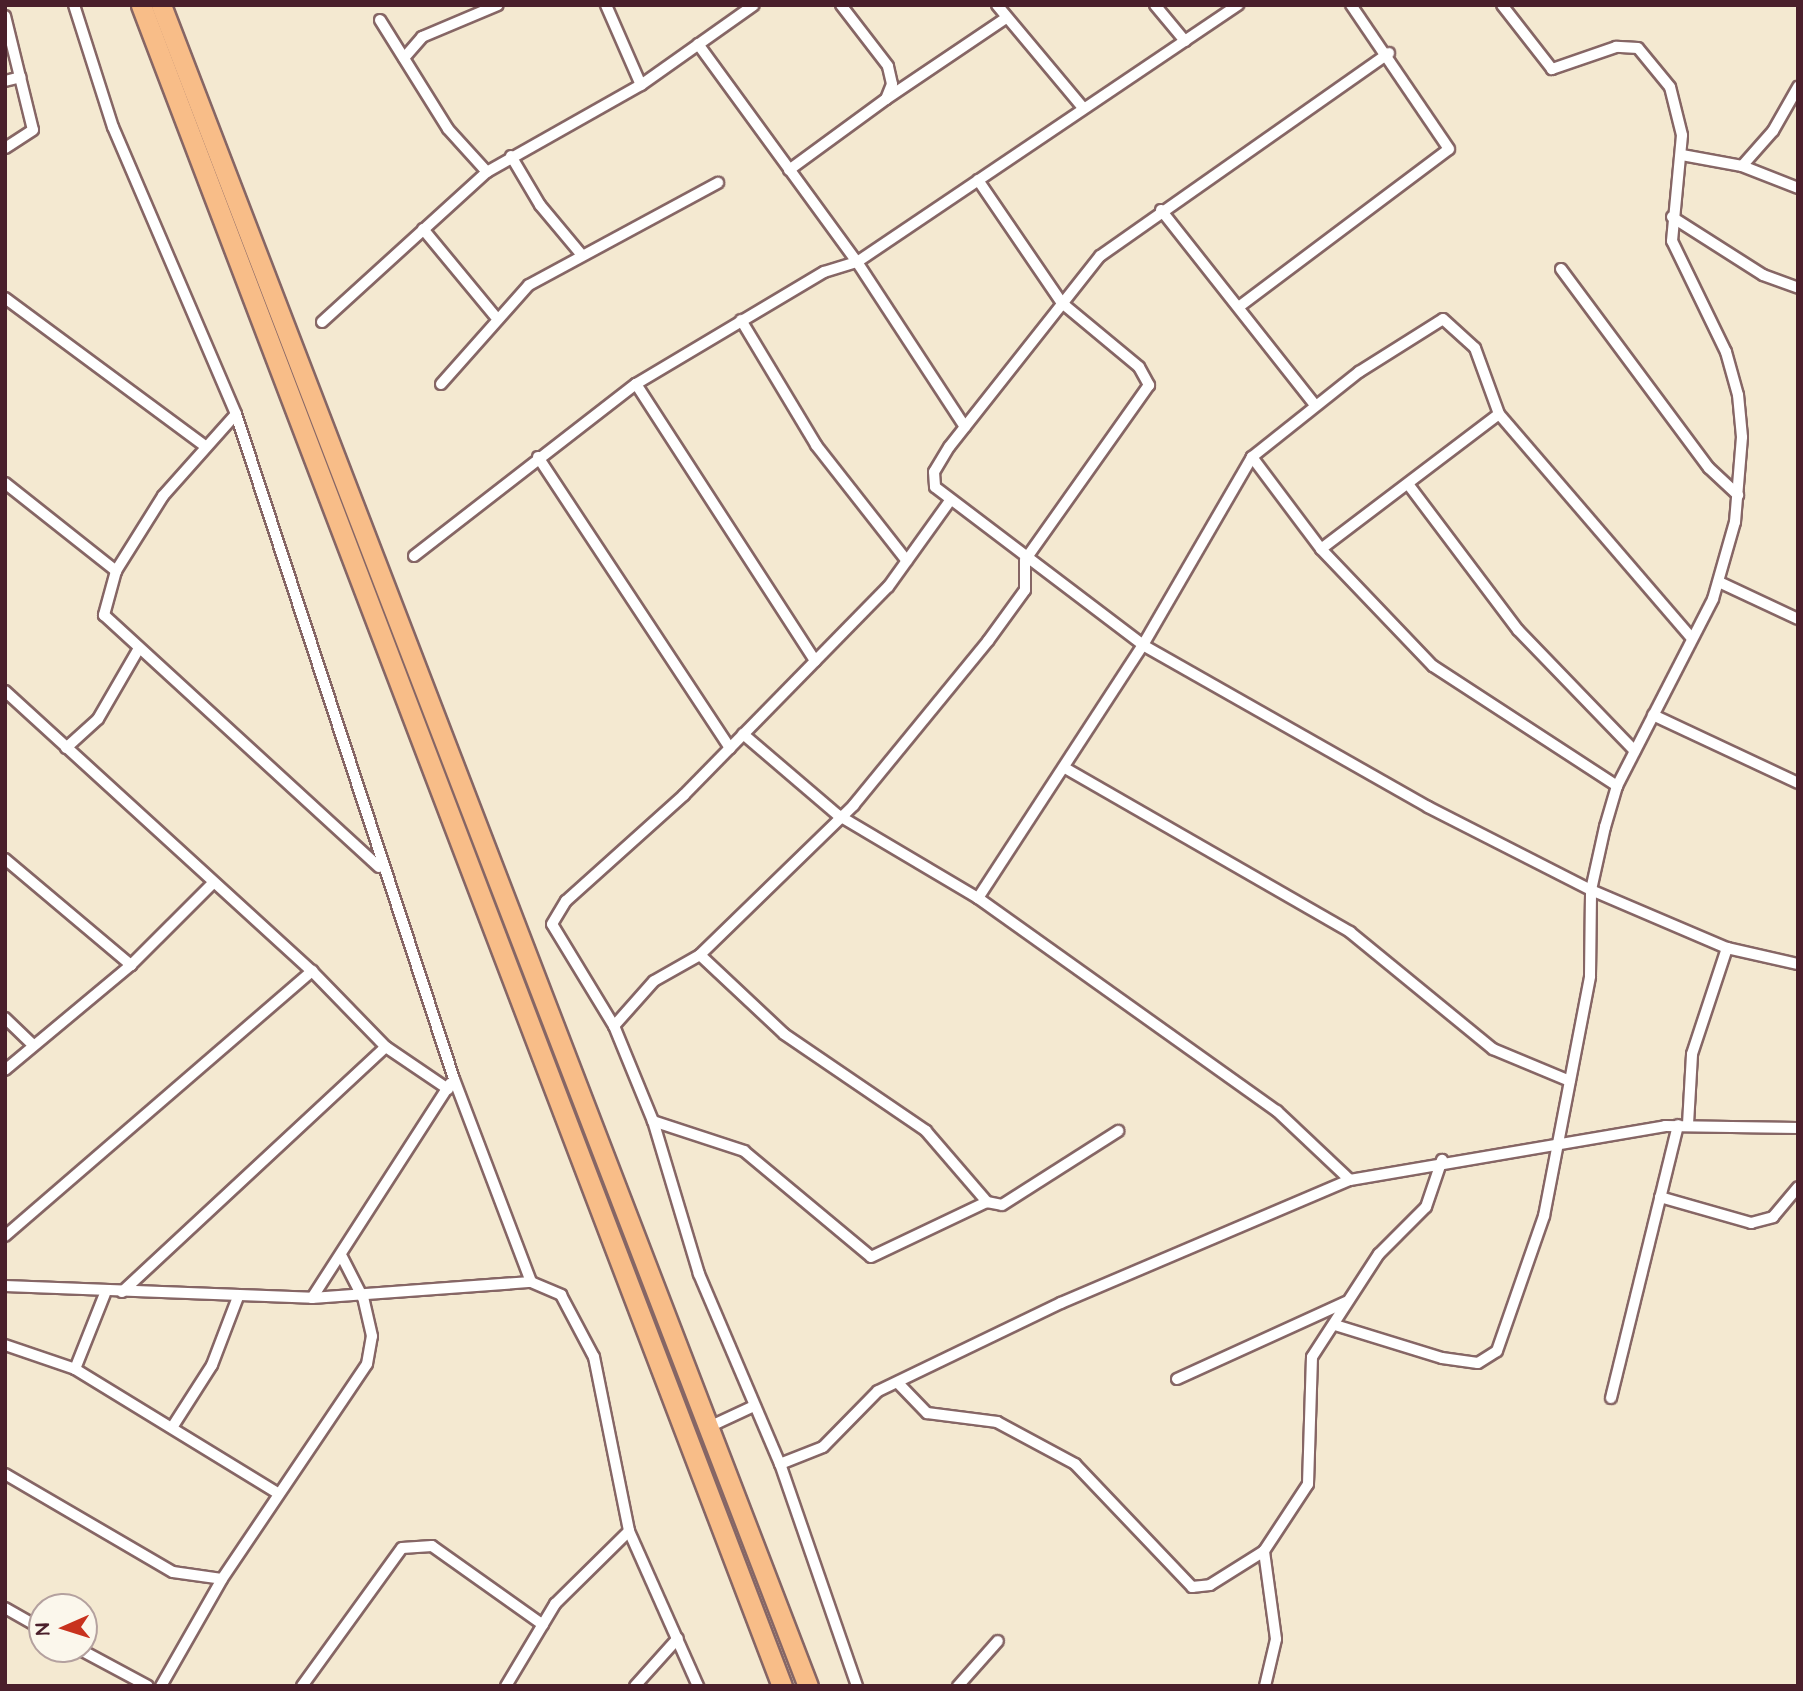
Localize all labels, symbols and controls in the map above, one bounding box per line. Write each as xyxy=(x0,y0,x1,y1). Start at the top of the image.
north arrow xyxy=(28,1593,98,1663)
text: N xyxy=(30,1622,57,1636)

